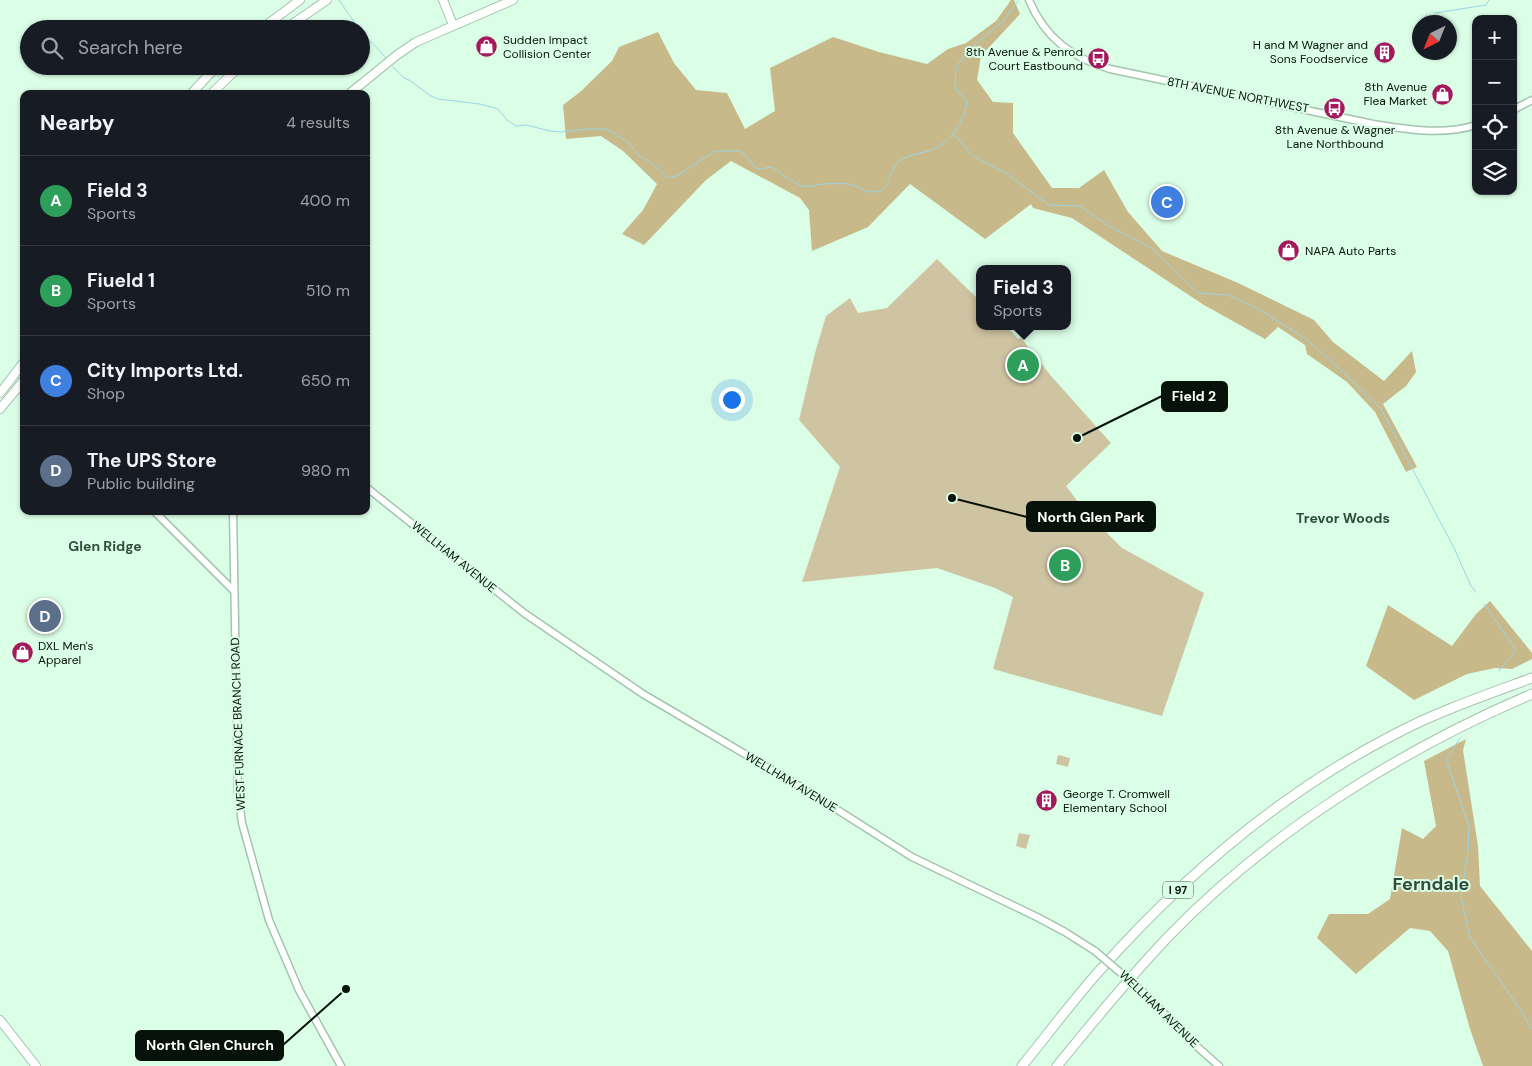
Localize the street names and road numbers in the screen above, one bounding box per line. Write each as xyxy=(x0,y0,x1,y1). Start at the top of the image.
street label: 8TH AVENUE NORTHWEST xyxy=(1166,73,1311,117)
street label: WELLHAM AVENUE xyxy=(408,518,500,596)
street label: WEST FURNACE BRANCH ROAD xyxy=(227,637,249,811)
street label: WELLHAM AVENUE xyxy=(742,748,840,816)
road number: I 97 xyxy=(1163,882,1193,898)
street label: WELLHAM AVENUE xyxy=(1116,967,1202,1051)

